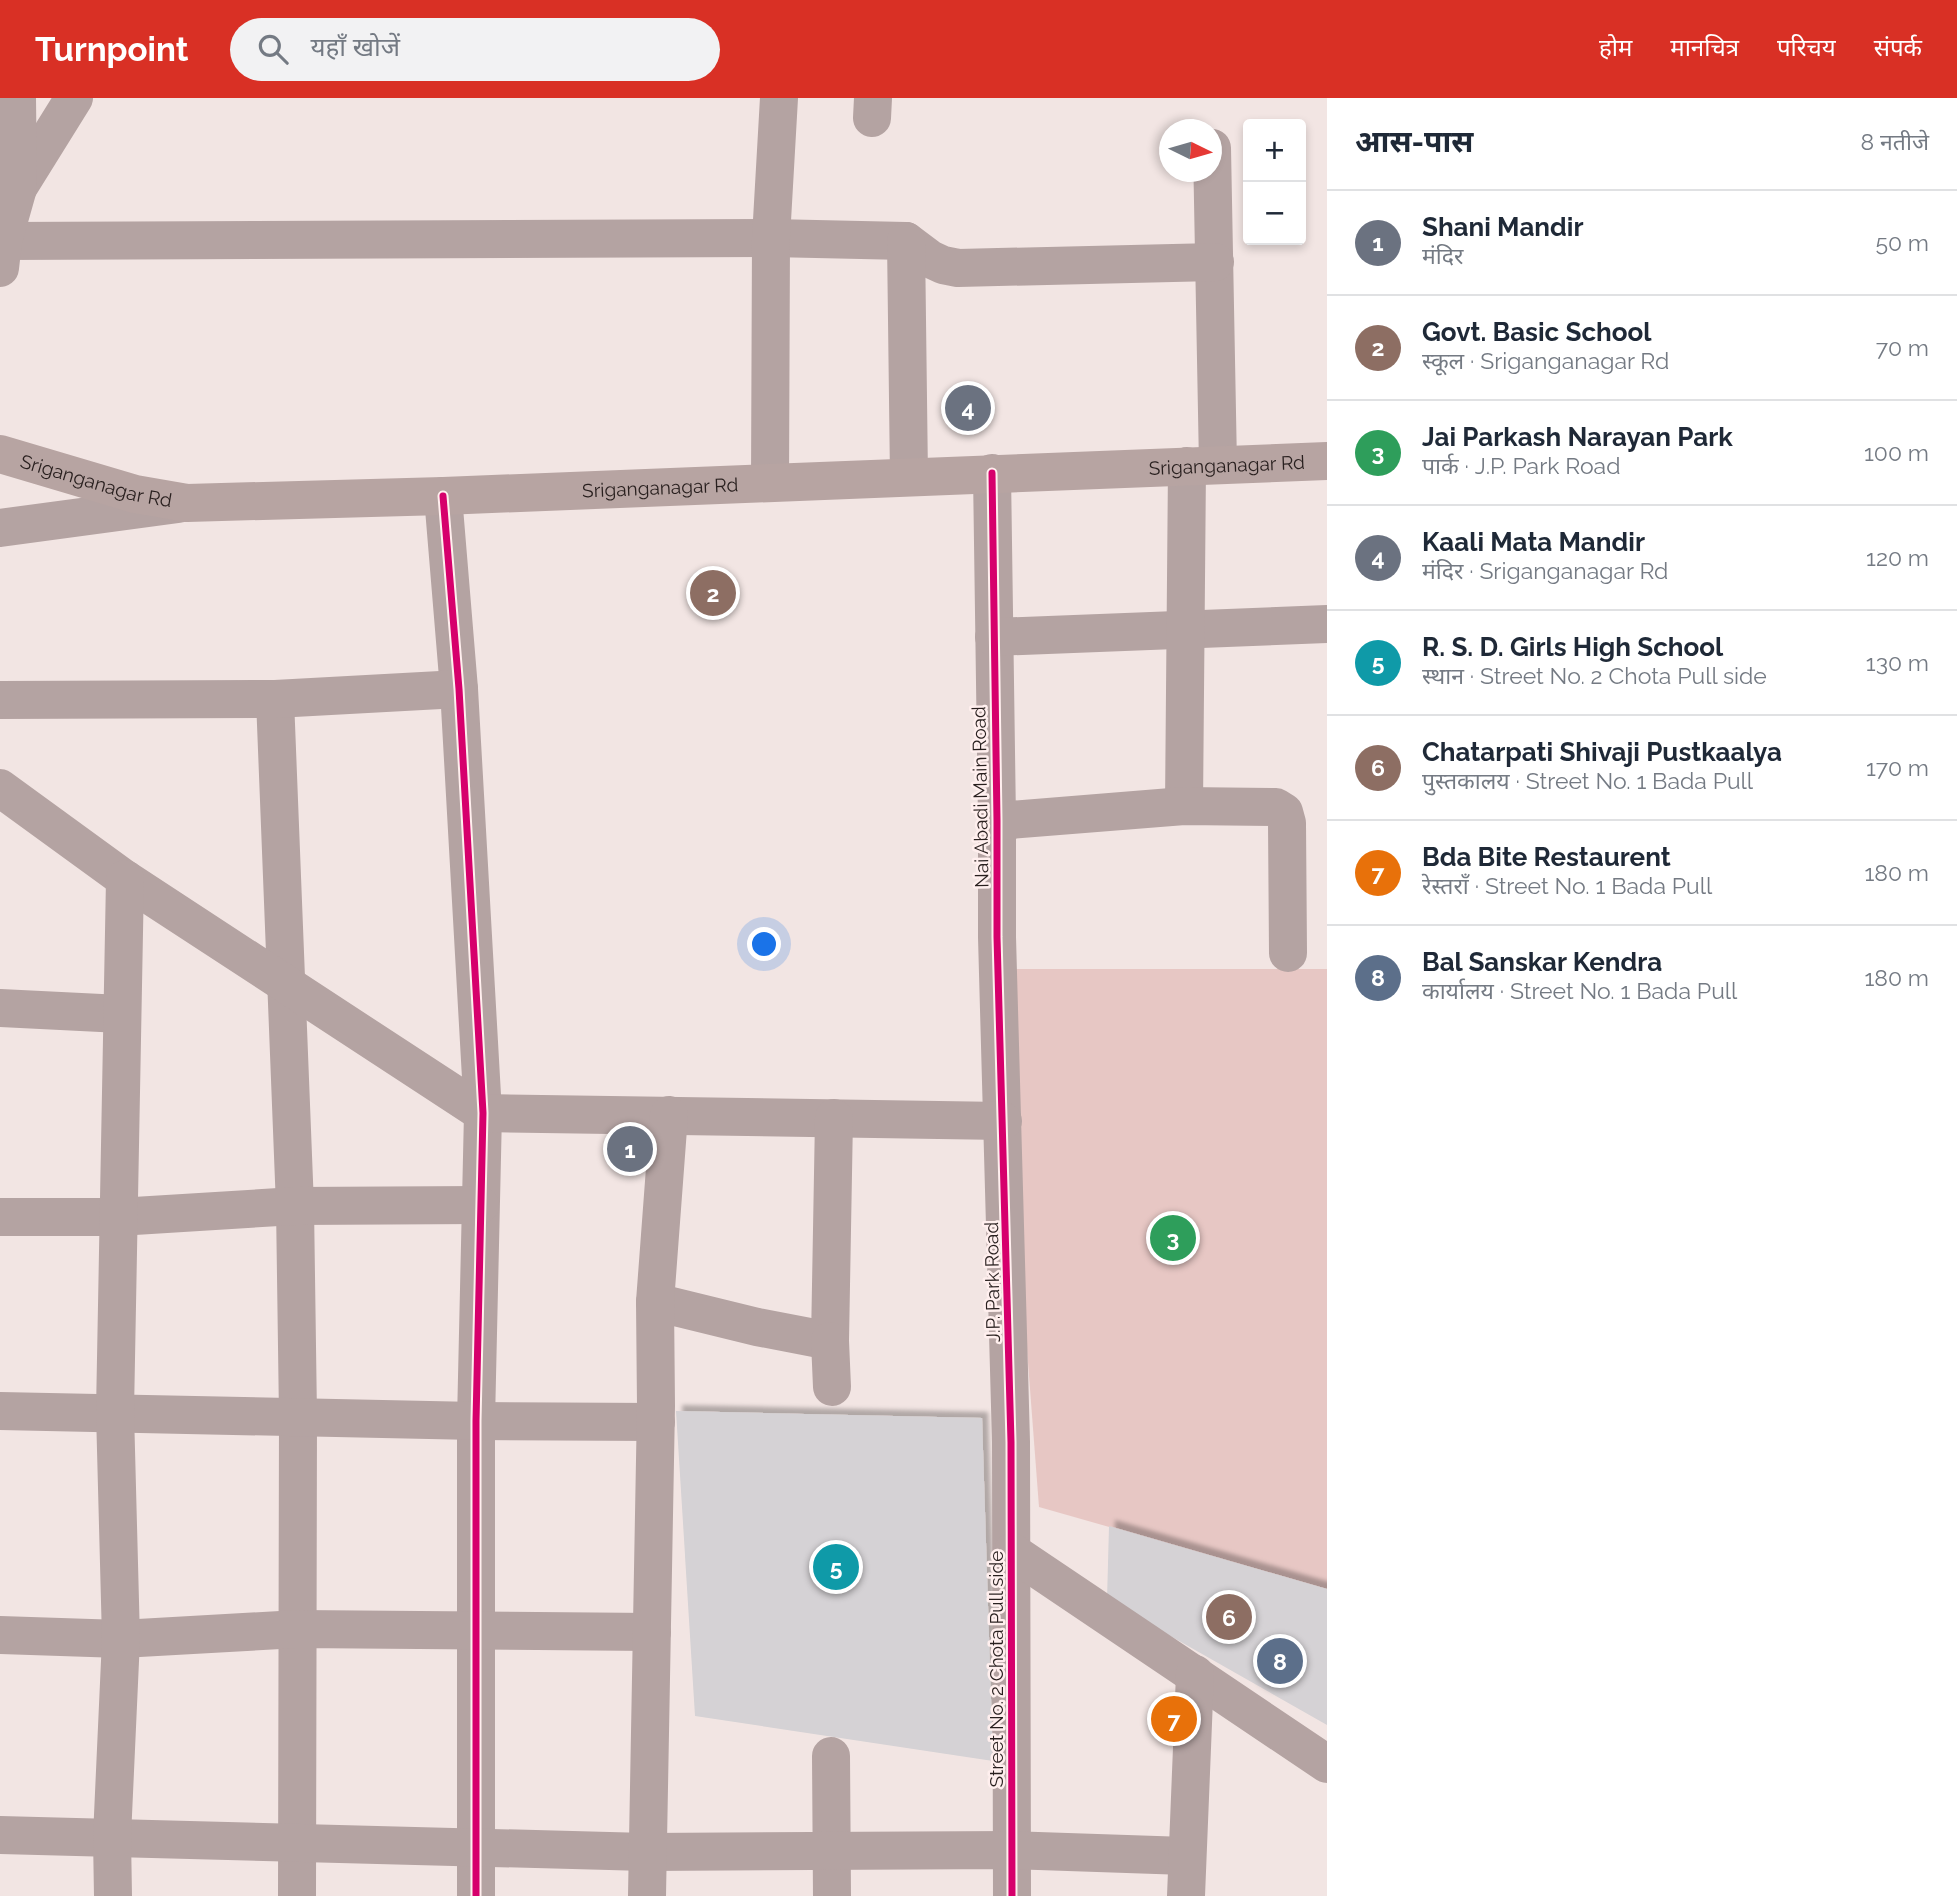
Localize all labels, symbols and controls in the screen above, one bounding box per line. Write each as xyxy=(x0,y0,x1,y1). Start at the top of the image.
search box xyxy=(230,18,720,81)
text: Turnpoint xyxy=(35,30,188,69)
icon: search xyxy=(254,30,292,68)
text: यहाँ खोजें xyxy=(310,32,400,62)
text: होम xyxy=(1599,33,1632,62)
text: मानचित्र xyxy=(1670,33,1739,62)
text: परिचय xyxy=(1777,33,1836,62)
text: संपर्क xyxy=(1874,33,1922,62)
north arrow xyxy=(1159,119,1222,182)
map controls xyxy=(1243,119,1306,245)
button: + xyxy=(1243,119,1306,182)
text: आस-पास xyxy=(1355,124,1473,159)
text: 8 नतीजे xyxy=(1861,128,1929,155)
button: − xyxy=(1243,182,1306,245)
text: Shani Mandir xyxy=(1422,212,1584,242)
text: 1 xyxy=(1372,229,1384,256)
text: 50 m xyxy=(1875,229,1929,256)
text: मंदिर xyxy=(1422,242,1463,269)
text: Govt. Basic School xyxy=(1422,317,1652,347)
text: 2 xyxy=(1372,334,1384,361)
text: 70 m xyxy=(1876,334,1929,361)
text: स्कूल · Sriganganagar Rd xyxy=(1422,347,1669,374)
pin: 4 xyxy=(945,382,991,434)
text: Jai Parkash Narayan Park xyxy=(1422,422,1733,452)
text: 3 xyxy=(1372,439,1384,466)
text: 100 m xyxy=(1864,439,1929,466)
street label: Sriganganagar Rd xyxy=(18,450,174,511)
street label: Sriganganagar Rd xyxy=(1148,451,1305,479)
text: पार्क · J.P. Park Road xyxy=(1422,452,1620,479)
street label: Sriganganagar Rd xyxy=(582,473,739,501)
text: Kaali Mata Mandir xyxy=(1422,527,1645,557)
text: 4 xyxy=(1371,544,1385,571)
text: 120 m xyxy=(1866,544,1929,571)
text: मंदिर · Sriganganagar Rd xyxy=(1422,557,1668,584)
pin: 2 xyxy=(690,567,736,619)
text: R. S. D. Girls High School xyxy=(1422,632,1723,662)
text: 5 xyxy=(1372,649,1384,676)
text: 130 m xyxy=(1866,649,1929,676)
text: स्थान · Street No. 2 Chota Pull side xyxy=(1422,662,1767,689)
street label: Nai Abadi Main Road xyxy=(967,706,993,888)
text: Chatarpati Shivaji Pustkaalya xyxy=(1422,737,1782,767)
text: 6 xyxy=(1371,754,1385,781)
text: 170 m xyxy=(1866,754,1929,781)
text: पुस्तकालय · Street No. 1 Bada Pull xyxy=(1422,767,1753,794)
text: Bda Bite Restaurent xyxy=(1422,842,1671,872)
text: 7 xyxy=(1372,859,1384,886)
text: 180 m xyxy=(1864,859,1929,886)
text: रेस्तराँ · Street No. 1 Bada Pull xyxy=(1422,872,1712,899)
your location xyxy=(747,927,781,961)
text: Bal Sanskar Kendra xyxy=(1422,947,1662,977)
text: 8 xyxy=(1371,964,1385,991)
text: 180 m xyxy=(1864,964,1929,991)
text: कार्यालय · Street No. 1 Bada Pull xyxy=(1422,977,1737,1004)
pin: 1 xyxy=(607,1123,653,1175)
pin: 3 xyxy=(1150,1212,1196,1264)
street label: J.P. Park Road xyxy=(980,1222,1004,1342)
pin: 5 xyxy=(813,1541,859,1593)
street label: Street No. 2 Chota Pull side xyxy=(985,1551,1007,1787)
pin: 6 xyxy=(1206,1591,1252,1643)
pin: 8 xyxy=(1257,1635,1303,1687)
pin: 7 xyxy=(1151,1693,1197,1745)

